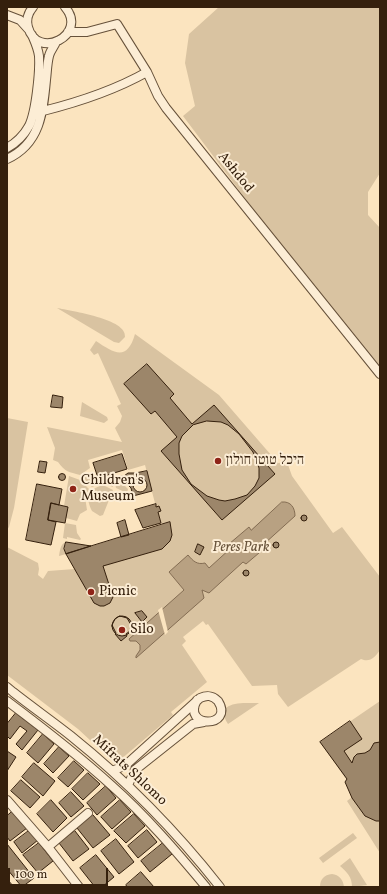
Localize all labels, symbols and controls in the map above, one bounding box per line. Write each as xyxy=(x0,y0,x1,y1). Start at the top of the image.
street label: Ashdod xyxy=(214,149,256,197)
place label: היכל טוטו חולון xyxy=(226,453,304,469)
marker: היכל טוטו חולון xyxy=(213,456,223,466)
place label: Children's Museum xyxy=(81,473,144,506)
marker: Children's Museum xyxy=(68,484,78,494)
park label: Peres Park xyxy=(213,540,269,556)
place label: Picnic xyxy=(99,584,136,600)
marker: Picnic xyxy=(86,587,96,597)
place label: Silo xyxy=(130,622,154,638)
marker: Silo xyxy=(117,625,127,635)
street label: Mifrats Shlomo xyxy=(88,732,170,810)
scale bar xyxy=(10,860,110,886)
text: 100 m xyxy=(15,867,47,883)

